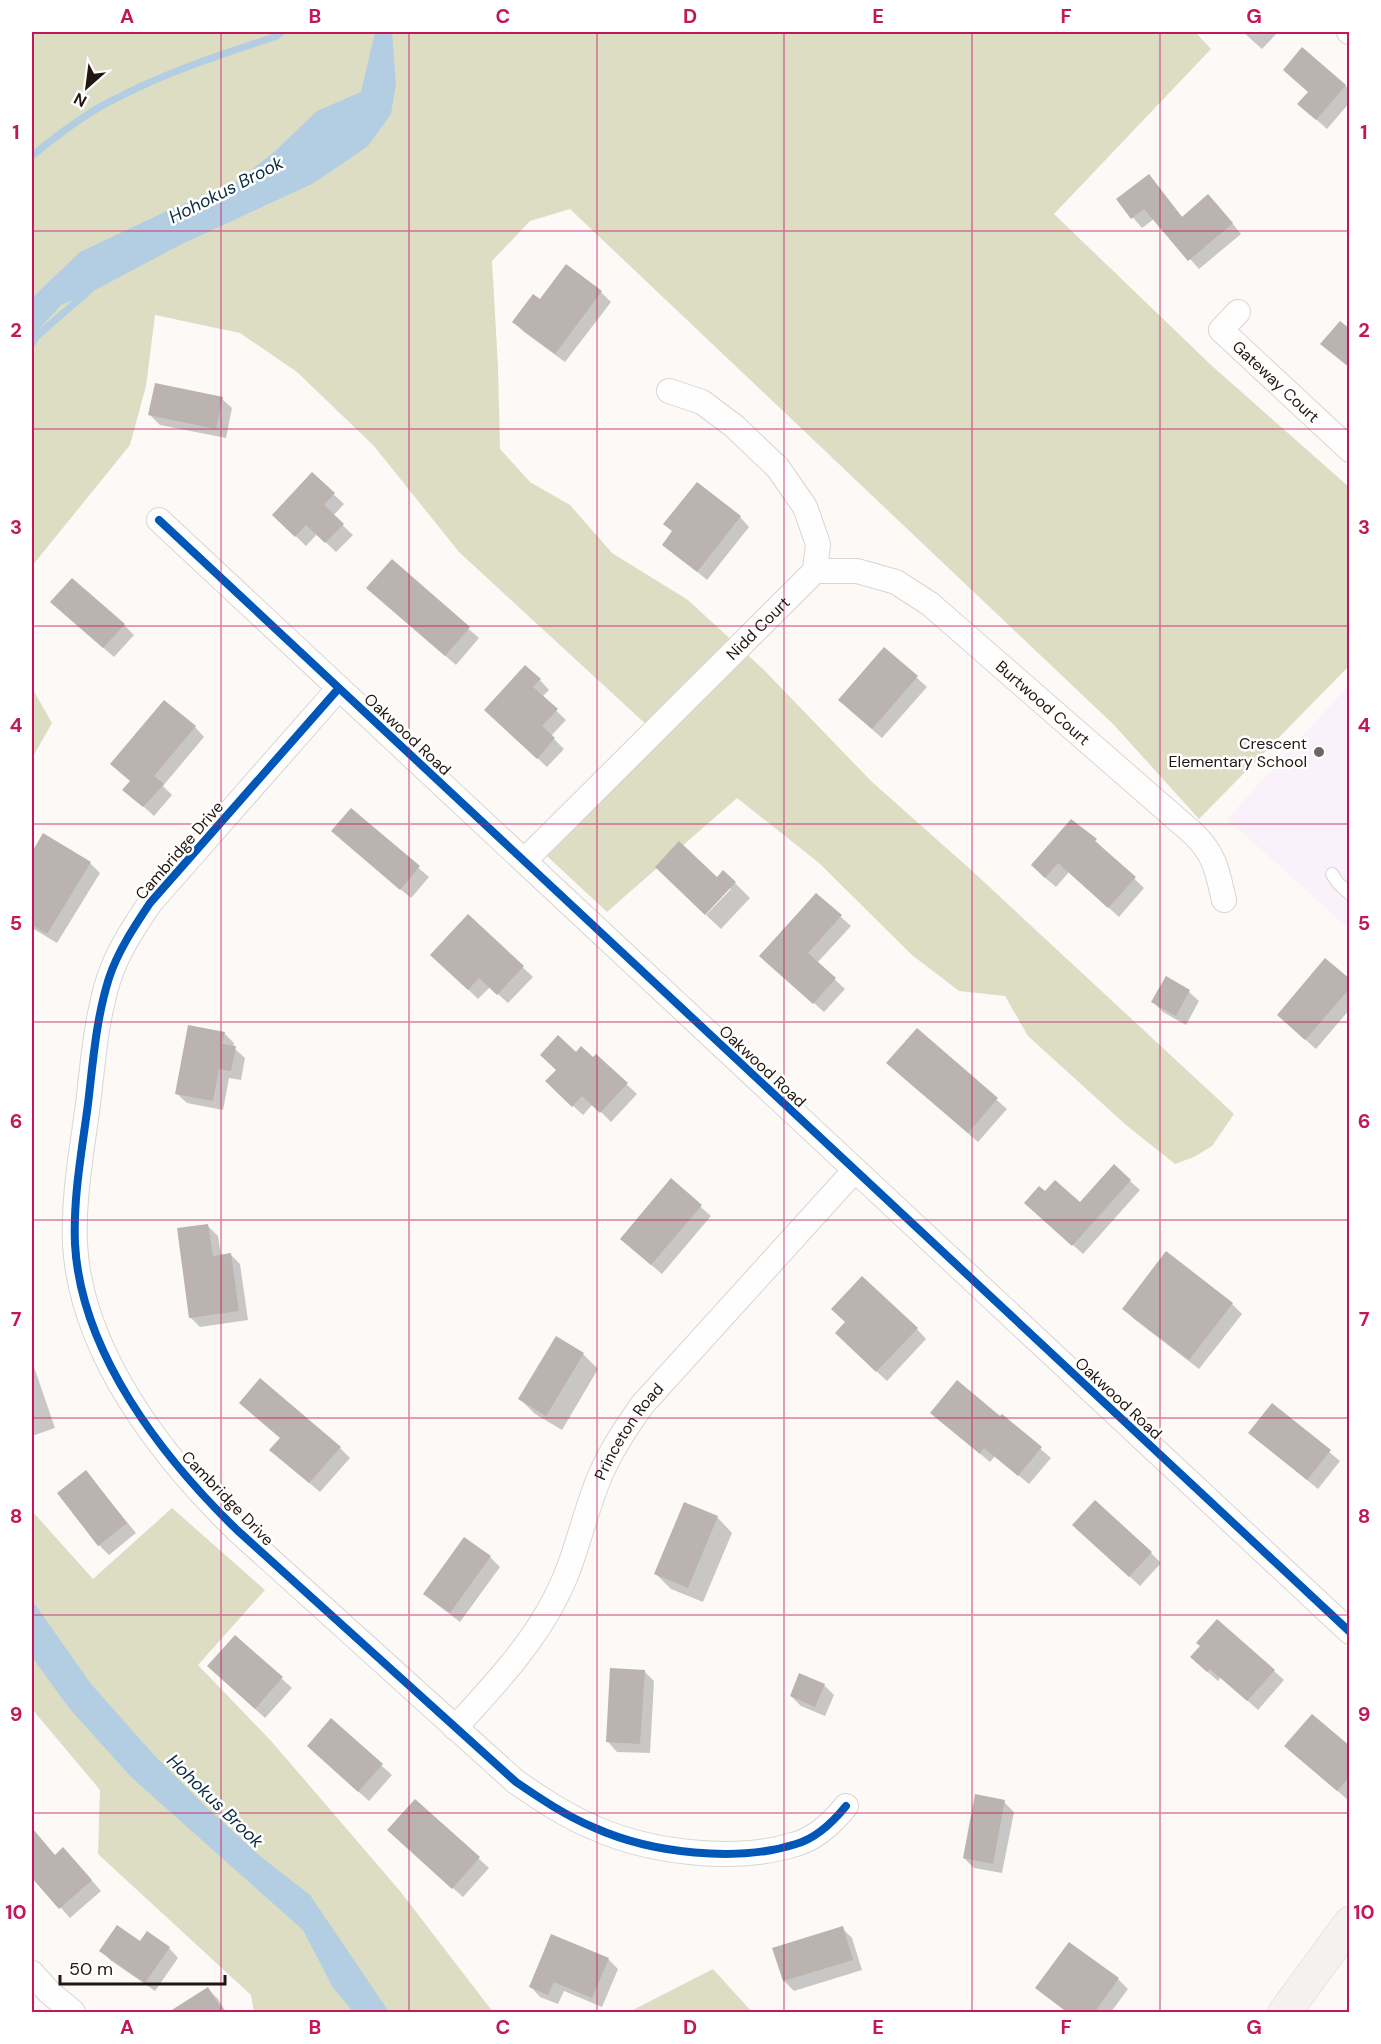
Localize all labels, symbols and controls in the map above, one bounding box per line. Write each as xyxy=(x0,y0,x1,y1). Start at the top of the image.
text: A xyxy=(120,3,134,29)
text: B xyxy=(309,3,321,29)
text: C xyxy=(496,3,510,29)
text: D xyxy=(683,3,697,29)
text: E xyxy=(872,3,884,29)
text: F xyxy=(1060,3,1072,29)
text: G xyxy=(1246,3,1262,29)
north arrow xyxy=(57,57,117,117)
text: N xyxy=(70,88,90,112)
text: 1 xyxy=(12,119,20,145)
text: 1 xyxy=(1360,119,1368,145)
water label: Hohokus Brook xyxy=(165,150,288,229)
text: 2 xyxy=(10,317,22,343)
text: 2 xyxy=(1358,317,1370,343)
street label: Gateway Court xyxy=(1228,336,1324,427)
text: 3 xyxy=(10,514,22,540)
text: 3 xyxy=(1358,514,1370,540)
street label: Nidd Court xyxy=(722,592,794,665)
street label: Burtwood Court xyxy=(991,656,1094,750)
street label: Oakwood Road xyxy=(360,689,456,780)
text: 4 xyxy=(10,712,23,738)
text: 4 xyxy=(1358,712,1371,738)
place label: Crescent Elementary School xyxy=(1169,733,1307,772)
marker: Crescent Elementary School xyxy=(1312,745,1326,759)
street label: Cambridge Drive xyxy=(131,797,228,904)
text: 5 xyxy=(10,910,22,936)
text: 5 xyxy=(1358,910,1370,936)
street label: Oakwood Road xyxy=(715,1021,811,1112)
text: 6 xyxy=(10,1108,22,1134)
text: 6 xyxy=(1358,1108,1370,1134)
text: 7 xyxy=(11,1306,22,1332)
text: 7 xyxy=(1359,1306,1370,1332)
street label: Oakwood Road xyxy=(1071,1353,1167,1444)
street label: Princeton Road xyxy=(590,1378,668,1483)
street label: Cambridge Drive xyxy=(177,1446,278,1550)
text: 8 xyxy=(10,1503,22,1529)
text: 8 xyxy=(1358,1503,1370,1529)
text: 9 xyxy=(10,1701,22,1727)
text: 9 xyxy=(1358,1701,1370,1727)
water label: Hohokus Brook xyxy=(161,1749,269,1854)
text: 10 xyxy=(5,1899,27,1925)
text: 10 xyxy=(1353,1899,1375,1925)
scale bar xyxy=(60,1948,225,1986)
text: 50 m xyxy=(69,1957,113,1981)
text: A xyxy=(120,2014,134,2040)
text: B xyxy=(309,2014,321,2040)
text: C xyxy=(496,2014,510,2040)
text: D xyxy=(683,2014,697,2040)
text: E xyxy=(872,2014,884,2040)
text: F xyxy=(1060,2014,1072,2040)
text: G xyxy=(1246,2014,1262,2040)

